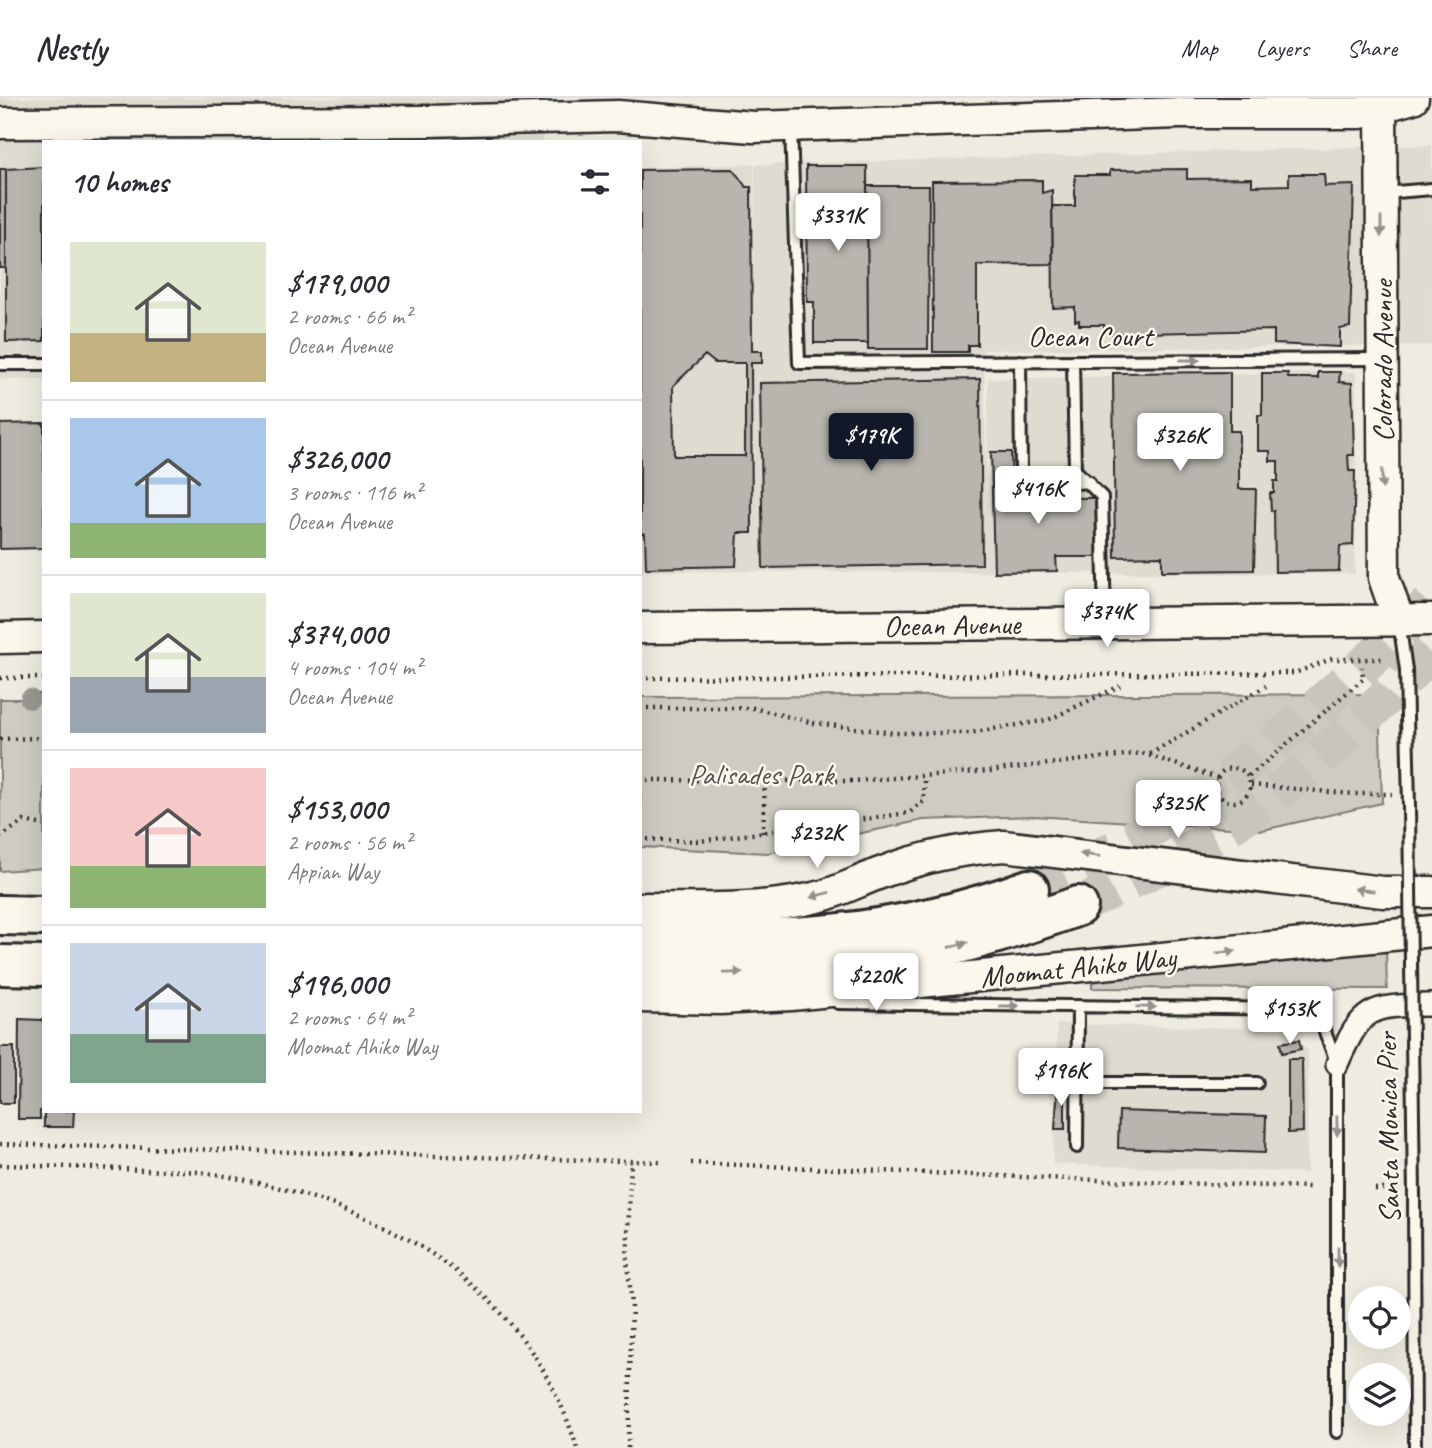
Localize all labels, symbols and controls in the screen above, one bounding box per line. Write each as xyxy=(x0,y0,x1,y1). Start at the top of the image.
text: Nestly xyxy=(35,27,106,69)
text: Map xyxy=(1181,33,1218,63)
text: Layers xyxy=(1256,33,1309,63)
text: Share xyxy=(1347,33,1397,63)
text: 10 homes xyxy=(70,163,168,201)
icon: filters xyxy=(576,163,614,201)
pin: $331K xyxy=(789,194,887,253)
text: $331K xyxy=(811,201,865,230)
one-way arrow xyxy=(1375,216,1387,238)
text: $179,000 xyxy=(287,264,387,302)
icon: home xyxy=(126,270,210,354)
street label: Colorado Avenue xyxy=(1363,278,1401,442)
text: 2 rooms · 66 m² xyxy=(287,302,411,331)
street label: Ocean Court xyxy=(1028,317,1155,355)
text: Ocean Avenue xyxy=(287,331,392,360)
one-way arrow xyxy=(1180,354,1202,366)
pin: $179K xyxy=(822,414,920,473)
pin: $326K xyxy=(1131,414,1229,473)
text: $179K xyxy=(845,421,897,450)
text: $326K xyxy=(1153,421,1207,450)
text: $326,000 xyxy=(287,440,388,478)
icon: home xyxy=(126,446,210,530)
pin: $416K xyxy=(989,466,1087,526)
one-way arrow xyxy=(1377,468,1388,490)
text: $416K xyxy=(1011,474,1065,503)
text: 3 rooms · 116 m² xyxy=(287,478,422,507)
text: Ocean Avenue xyxy=(287,507,392,536)
pin: $374K xyxy=(1058,589,1156,649)
text: $374K xyxy=(1081,597,1134,626)
street label: Ocean Avenue xyxy=(883,605,1023,645)
text: $374,000 xyxy=(287,615,387,653)
icon: home xyxy=(126,621,210,705)
text: 4 rooms · 104 m² xyxy=(287,653,422,682)
text: Ocean Avenue xyxy=(287,682,392,711)
park label: Palisades Park xyxy=(689,755,835,793)
pin: $325K xyxy=(1129,780,1227,840)
text: $325K xyxy=(1152,788,1204,817)
text: $153,000 xyxy=(287,790,387,828)
icon: home xyxy=(126,796,210,880)
pin: $232K xyxy=(768,810,866,870)
text: $232K xyxy=(790,818,844,847)
text: 2 rooms · 56 m² xyxy=(287,828,411,857)
one-way arrow xyxy=(1078,849,1100,860)
text: Appian Way xyxy=(287,857,379,886)
one-way arrow xyxy=(1353,884,1375,895)
one-way arrow xyxy=(809,890,831,901)
street label: Moomat Ahiko Way xyxy=(978,938,1179,996)
one-way arrow xyxy=(948,939,970,950)
one-way arrow xyxy=(1215,946,1237,957)
pin: $220K xyxy=(827,954,925,1013)
text: $220K xyxy=(849,961,903,990)
text: $196,000 xyxy=(287,965,388,1003)
one-way arrow xyxy=(722,968,744,979)
icon: home xyxy=(126,971,210,1055)
pin: $153K xyxy=(1241,986,1339,1046)
text: $153K xyxy=(1264,994,1316,1023)
one-way arrow xyxy=(998,1000,1020,1012)
one-way arrow xyxy=(1136,1001,1158,1013)
text: 2 rooms · 64 m² xyxy=(287,1003,411,1032)
street label: Santa Monica Pier xyxy=(1367,1030,1409,1224)
text: Moomat Ahiko Way xyxy=(287,1032,438,1061)
pin: $196K xyxy=(1012,1048,1110,1108)
text: $196K xyxy=(1034,1056,1088,1085)
one-way arrow xyxy=(1332,1115,1343,1137)
one-way arrow xyxy=(1332,1246,1344,1268)
map controls xyxy=(1348,1286,1411,1426)
button: locate xyxy=(1348,1286,1411,1349)
button: layers xyxy=(1348,1363,1411,1426)

